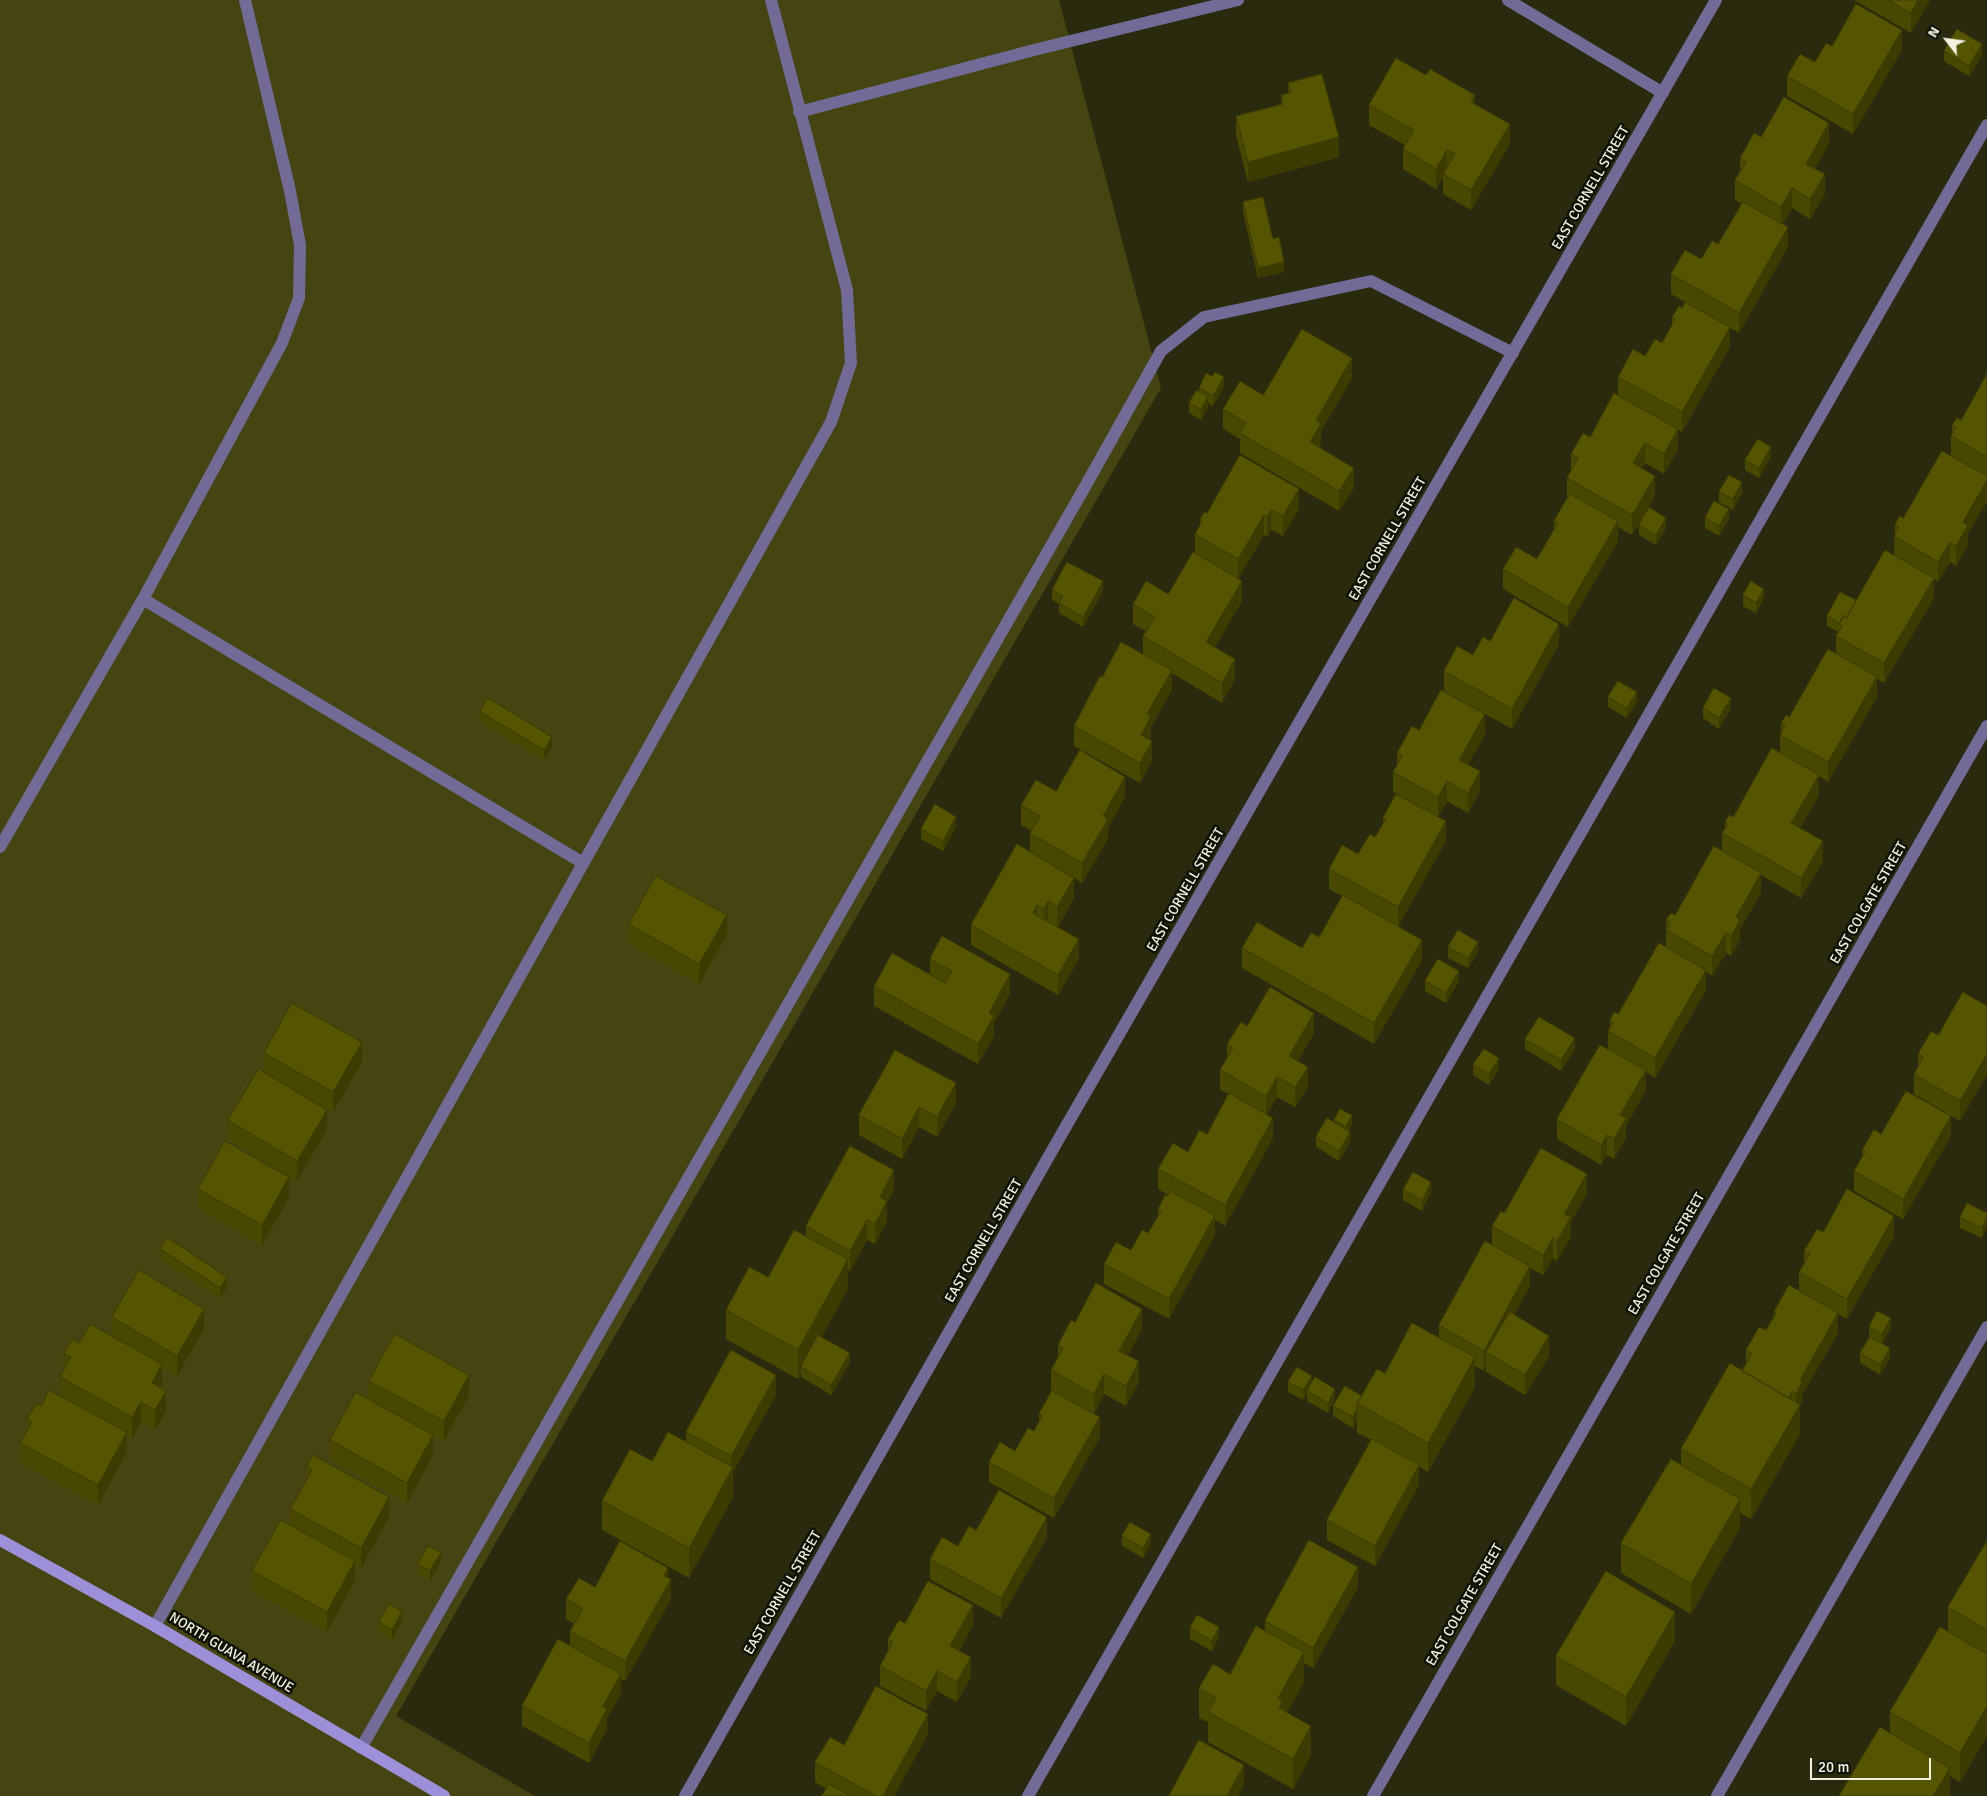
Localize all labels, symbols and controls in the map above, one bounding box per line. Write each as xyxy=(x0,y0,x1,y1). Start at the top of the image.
north arrow xyxy=(1922,15,1972,65)
text: N xyxy=(1924,24,1943,41)
street label: EAST CORNELL STREET xyxy=(1549,123,1633,253)
street label: EAST CORNELL STREET xyxy=(1346,474,1430,604)
street label: EAST CORNELL STREET xyxy=(1144,825,1228,955)
street label: EAST COLGATE STREET xyxy=(1827,839,1911,967)
street label: EAST CORNELL STREET xyxy=(942,1176,1026,1306)
street label: EAST COLGATE STREET xyxy=(1625,1190,1709,1318)
street label: EAST CORNELL STREET xyxy=(741,1528,825,1658)
street label: EAST COLGATE STREET xyxy=(1423,1541,1507,1669)
street label: NORTH GUAVA AVENUE xyxy=(166,1609,296,1697)
scale bar xyxy=(1812,1748,1933,1780)
text: 20 m xyxy=(1818,1758,1849,1776)

